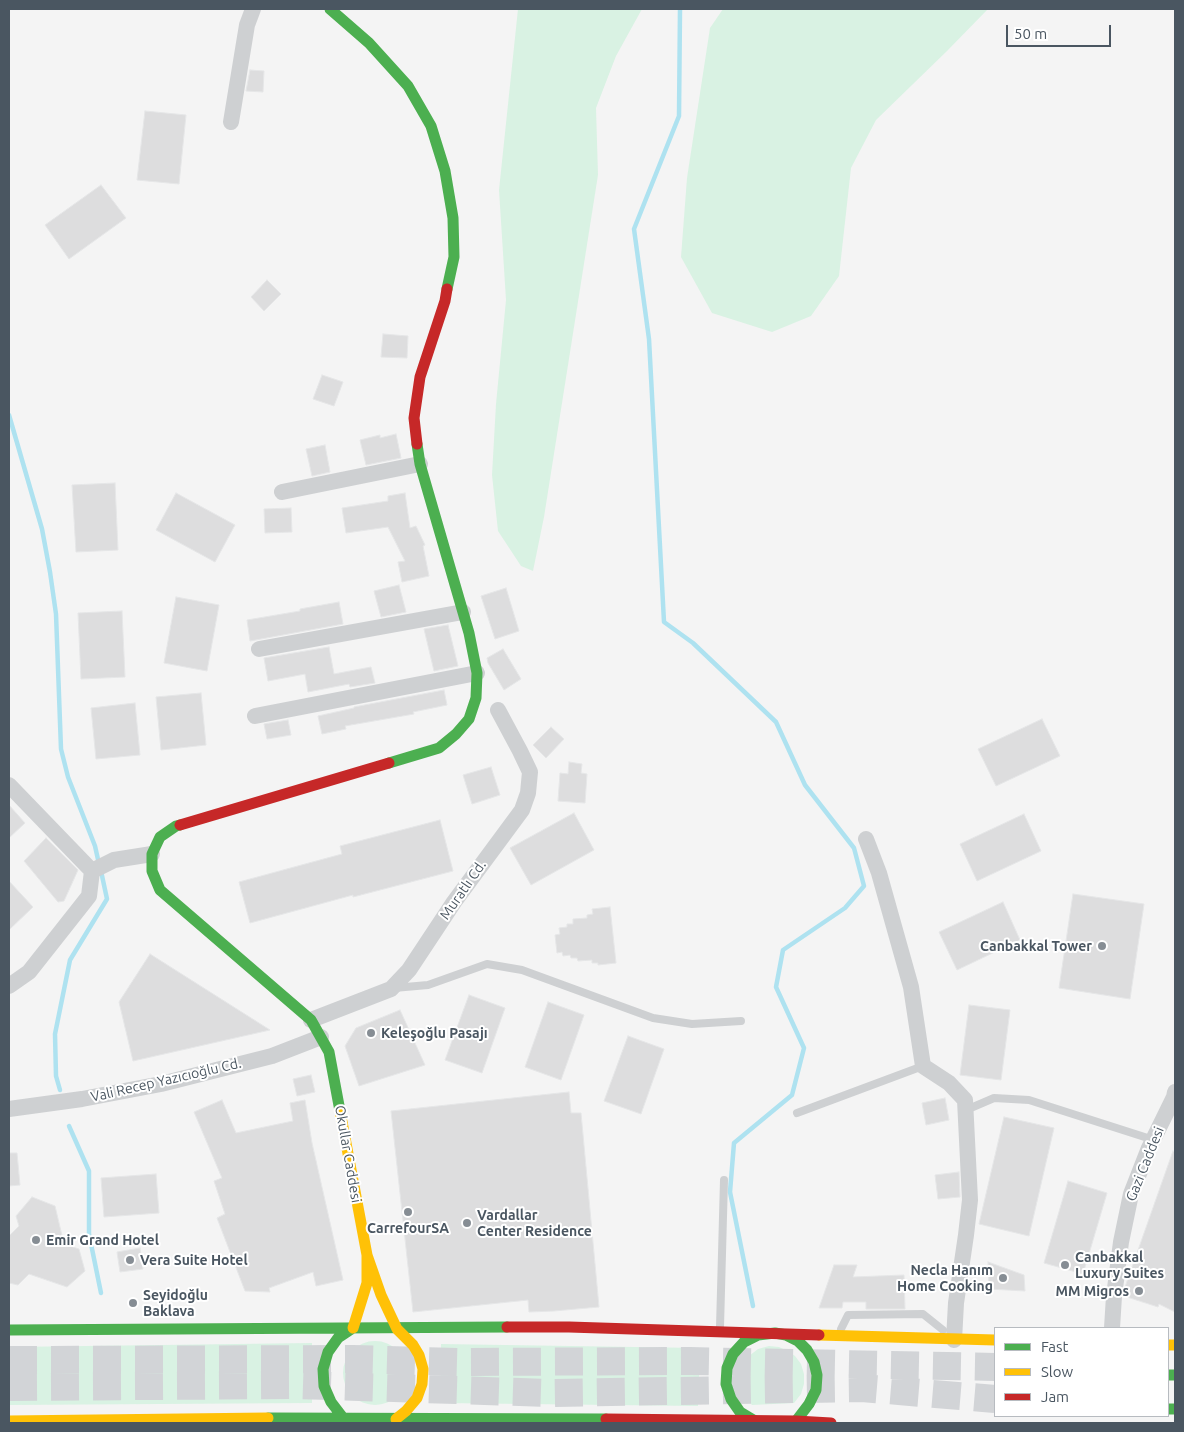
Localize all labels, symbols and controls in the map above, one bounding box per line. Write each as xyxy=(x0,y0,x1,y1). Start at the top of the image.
scale bar xyxy=(1009,15,1114,47)
text: 50 m xyxy=(1014,25,1047,42)
street label: Muratlı Cd. xyxy=(436,857,490,923)
place label: Canbakkal Tower xyxy=(980,938,1092,954)
marker: Canbakkal Tower xyxy=(1096,940,1108,952)
place label: Keleşoğlu Pasajı xyxy=(381,1025,488,1041)
marker: Keleşoğlu Pasajı xyxy=(365,1027,377,1039)
street label: Vali Recep Yazıcıoğlu Cd. xyxy=(89,1054,243,1106)
street label: Okullar Caddesi xyxy=(331,1104,365,1204)
street label: Gazi Caddesi xyxy=(1122,1124,1168,1204)
marker: CarrefourSA xyxy=(402,1206,414,1218)
place label: Vardallar Center Residence xyxy=(477,1207,592,1240)
marker: Vardallar Center Residence xyxy=(461,1217,473,1229)
place label: CarrefourSA xyxy=(367,1220,449,1236)
place label: Emir Grand Hotel xyxy=(46,1232,159,1248)
marker: Emir Grand Hotel xyxy=(30,1234,42,1246)
place label: Canbakkal Luxury Suites xyxy=(1075,1249,1164,1282)
place label: Vera Suite Hotel xyxy=(140,1252,248,1268)
marker: Vera Suite Hotel xyxy=(124,1254,136,1266)
marker: Canbakkal Luxury Suites xyxy=(1059,1259,1071,1271)
place label: Necla Hanım Home Cooking xyxy=(897,1262,993,1294)
marker: Necla Hanım Home Cooking xyxy=(997,1272,1009,1284)
place label: MM Migros xyxy=(1055,1283,1129,1299)
marker: MM Migros xyxy=(1133,1285,1145,1297)
place label: Seyidoğlu Baklava xyxy=(143,1287,208,1320)
marker: Seyidoğlu Baklava xyxy=(127,1297,139,1309)
legend xyxy=(994,1327,1169,1417)
text: Fast xyxy=(1041,1338,1068,1355)
text: Slow xyxy=(1041,1363,1073,1380)
text: Jam xyxy=(1041,1388,1069,1405)

